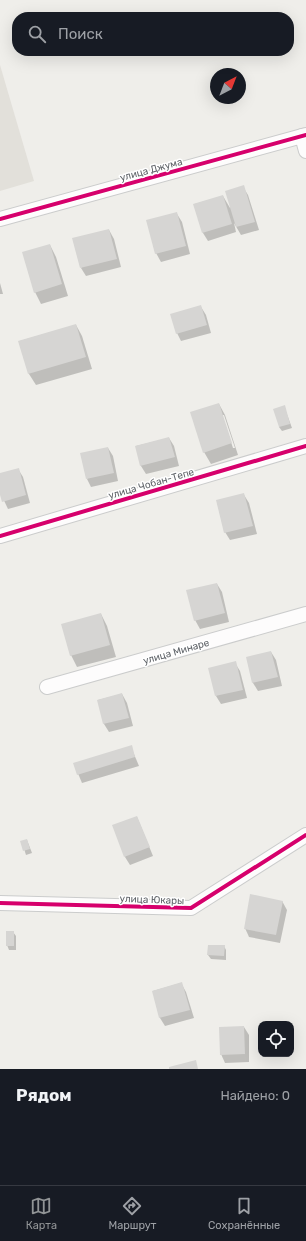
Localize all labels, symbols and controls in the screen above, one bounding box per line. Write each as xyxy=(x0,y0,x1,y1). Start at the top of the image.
search box xyxy=(12,12,294,56)
icon: search xyxy=(26,23,48,45)
text: Поиск xyxy=(58,25,103,43)
north arrow xyxy=(210,68,246,104)
street label: улица Джума xyxy=(119,156,184,184)
street label: улица Чобан-Тепе xyxy=(107,466,196,502)
street label: улица Минаре xyxy=(142,637,211,667)
street label: улица Юкары xyxy=(119,893,184,907)
map controls xyxy=(258,1021,294,1057)
button: locate xyxy=(258,1021,294,1057)
text: Рядом xyxy=(16,1085,72,1105)
text: Найдено: 0 xyxy=(220,1088,290,1103)
tab: Карта xyxy=(26,1195,57,1232)
tab: Маршрут xyxy=(108,1195,156,1232)
tab: Сохранённые xyxy=(208,1195,280,1232)

